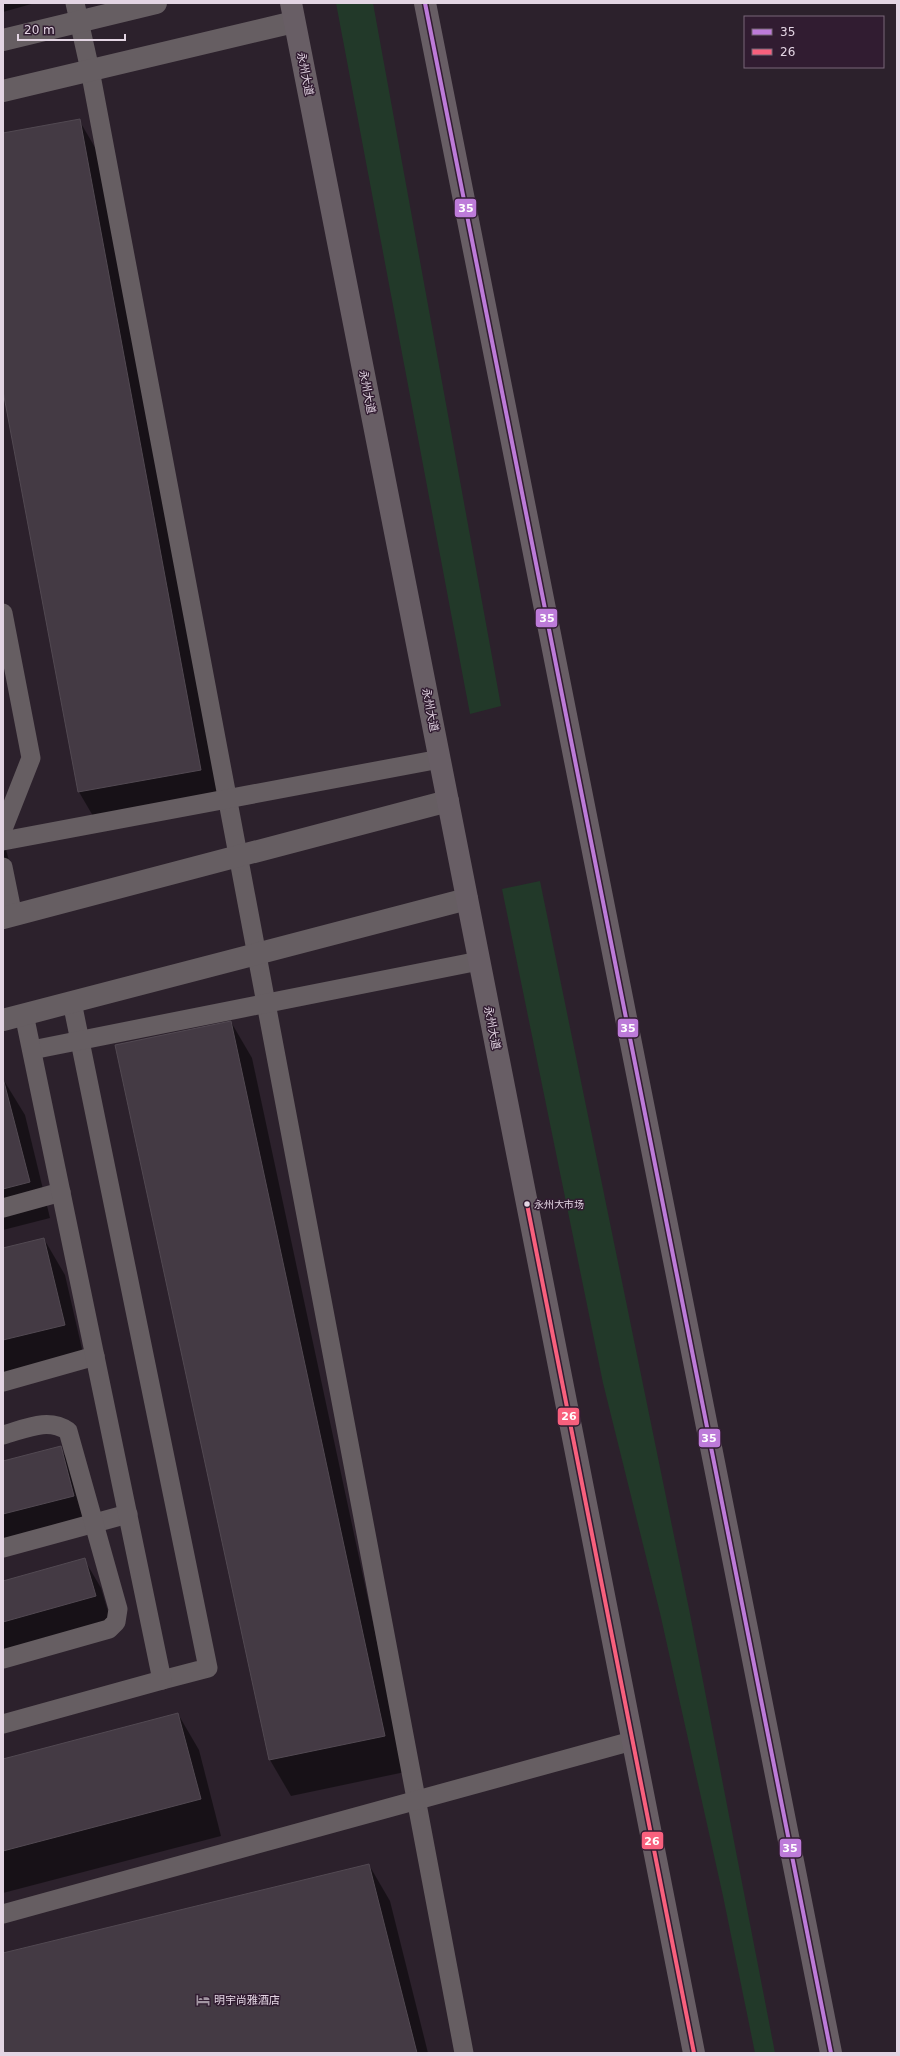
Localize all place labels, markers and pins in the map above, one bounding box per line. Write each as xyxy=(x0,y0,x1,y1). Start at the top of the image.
marker: 永州大市场 xyxy=(522,1199,532,1209)
place label: 永州大市场 xyxy=(534,1199,584,1210)
hotel icon: 明宇尚雅酒店 xyxy=(195,1992,211,2008)
place label: 明宇尚雅酒店 xyxy=(214,1994,280,2007)

